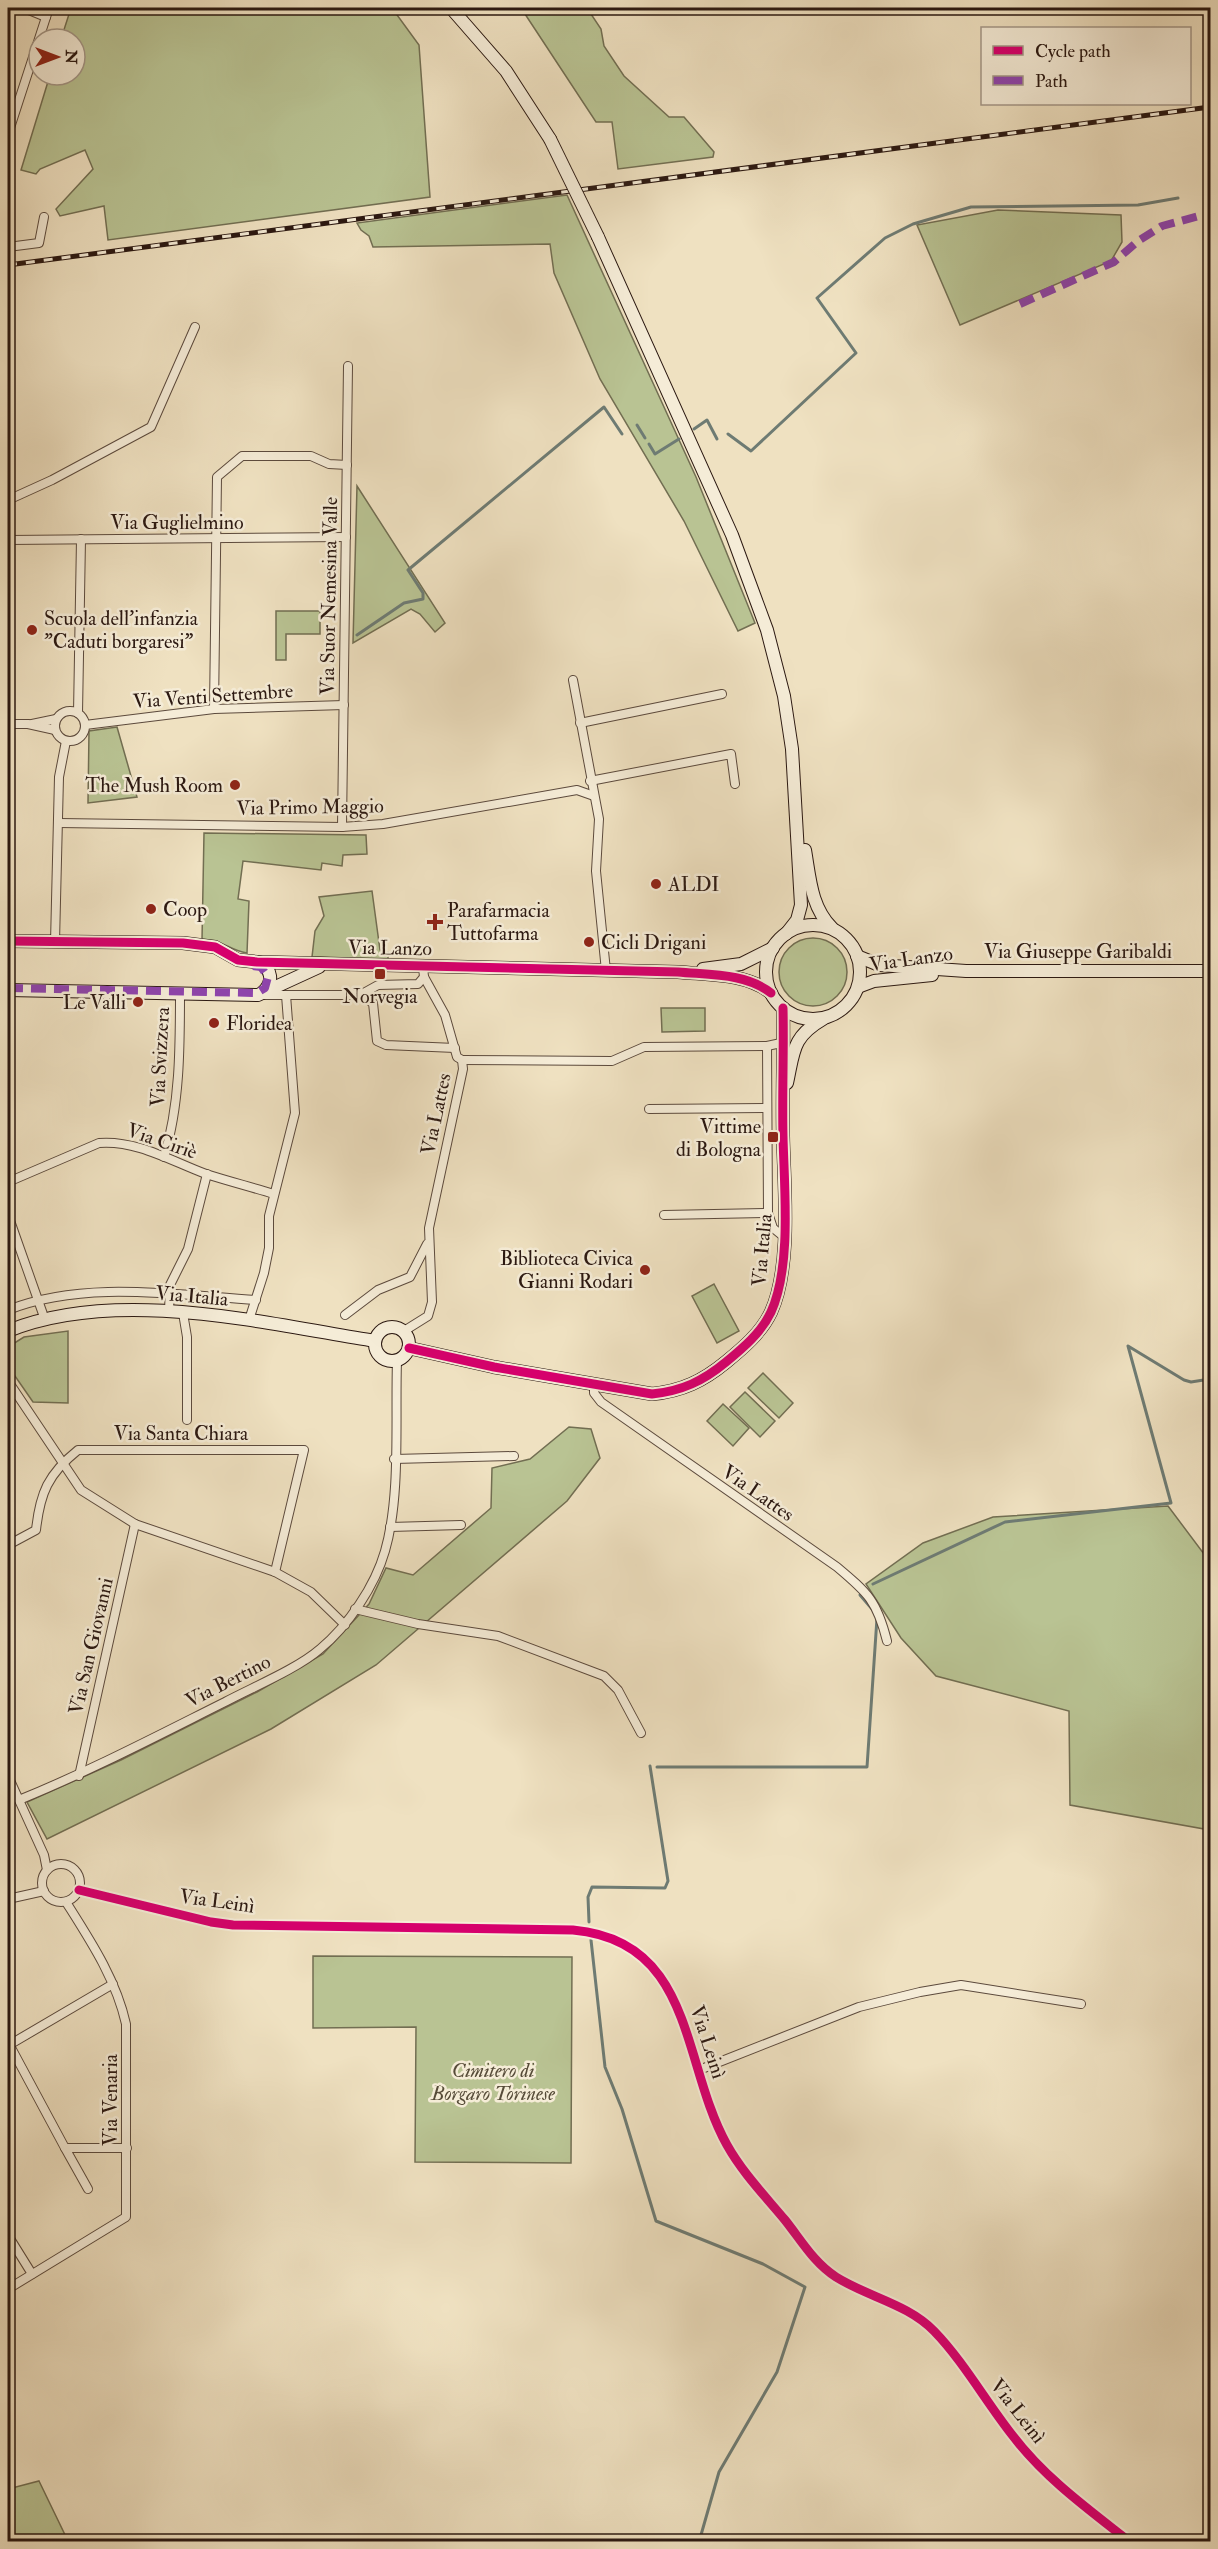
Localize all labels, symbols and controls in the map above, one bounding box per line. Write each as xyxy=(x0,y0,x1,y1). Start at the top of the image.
north arrow xyxy=(27,27,87,87)
legend xyxy=(981,27,1191,105)
text: Cycle path xyxy=(1035,40,1111,63)
text: N xyxy=(61,49,81,65)
text: Path xyxy=(1035,70,1068,93)
street label: Via Suor Nemesina Valle xyxy=(315,497,343,695)
street label: Via Guglielmino xyxy=(110,510,244,535)
place label: Scuola dell'infanzia "Caduti borgaresi" xyxy=(44,606,199,654)
marker: Scuola dell'infanzia "Caduti borgaresi" xyxy=(25,623,39,637)
street label: Via Venti Settembre xyxy=(132,678,294,714)
place label: The Mush Room xyxy=(85,773,223,798)
marker: The Mush Room xyxy=(228,778,242,792)
street label: Via Primo Maggio xyxy=(236,793,384,821)
place label: ALDI xyxy=(667,872,719,897)
marker: ALDI xyxy=(649,877,663,891)
place label: Coop xyxy=(163,897,207,923)
place label: Parafarmacia Tuttofarma xyxy=(447,898,550,946)
marker: Coop xyxy=(144,902,158,916)
marker: Parafarmacia Tuttofarma xyxy=(428,915,442,929)
place label: Cicli Drigani xyxy=(601,930,706,955)
street label: Via Lanzo xyxy=(348,935,432,961)
marker: Cicli Drigani xyxy=(582,935,596,949)
street label: Via Giuseppe Garibaldi xyxy=(984,939,1172,965)
street label: Via Lanzo xyxy=(868,941,954,977)
marker: Norvegia xyxy=(373,967,387,981)
place label: Norvegia xyxy=(343,984,418,1009)
place label: Le Valli xyxy=(63,990,126,1015)
marker: Le Valli xyxy=(131,995,145,1009)
street label: Via Svizzera xyxy=(145,1006,175,1108)
place label: Floridea xyxy=(226,1011,293,1036)
marker: Floridea xyxy=(207,1016,221,1030)
street label: Via Lattes xyxy=(415,1071,457,1157)
place label: Vittime di Bologna xyxy=(676,1114,762,1162)
street label: Via Ciriè xyxy=(124,1117,200,1165)
marker: Vittime di Bologna xyxy=(766,1130,780,1144)
street label: Via Italia xyxy=(746,1212,778,1287)
place label: Biblioteca Civica Gianni Rodari xyxy=(500,1246,634,1294)
marker: Biblioteca Civica Gianni Rodari xyxy=(638,1263,652,1277)
street label: Via Italia xyxy=(155,1280,230,1312)
street label: Via Santa Chiara xyxy=(114,1421,249,1446)
street label: Via Lattes xyxy=(717,1459,799,1527)
street label: Via San Giovanni xyxy=(63,1575,119,1717)
street label: Via Bertino xyxy=(181,1649,275,1713)
street label: Via Leinì xyxy=(178,1883,256,1919)
street label: Via Leinì xyxy=(684,2002,732,2082)
street label: Via Venaria xyxy=(98,2053,123,2146)
park label: Cimitero di Borgaro Torinese xyxy=(430,2058,555,2106)
street label: Via Leinì xyxy=(985,2374,1051,2448)

